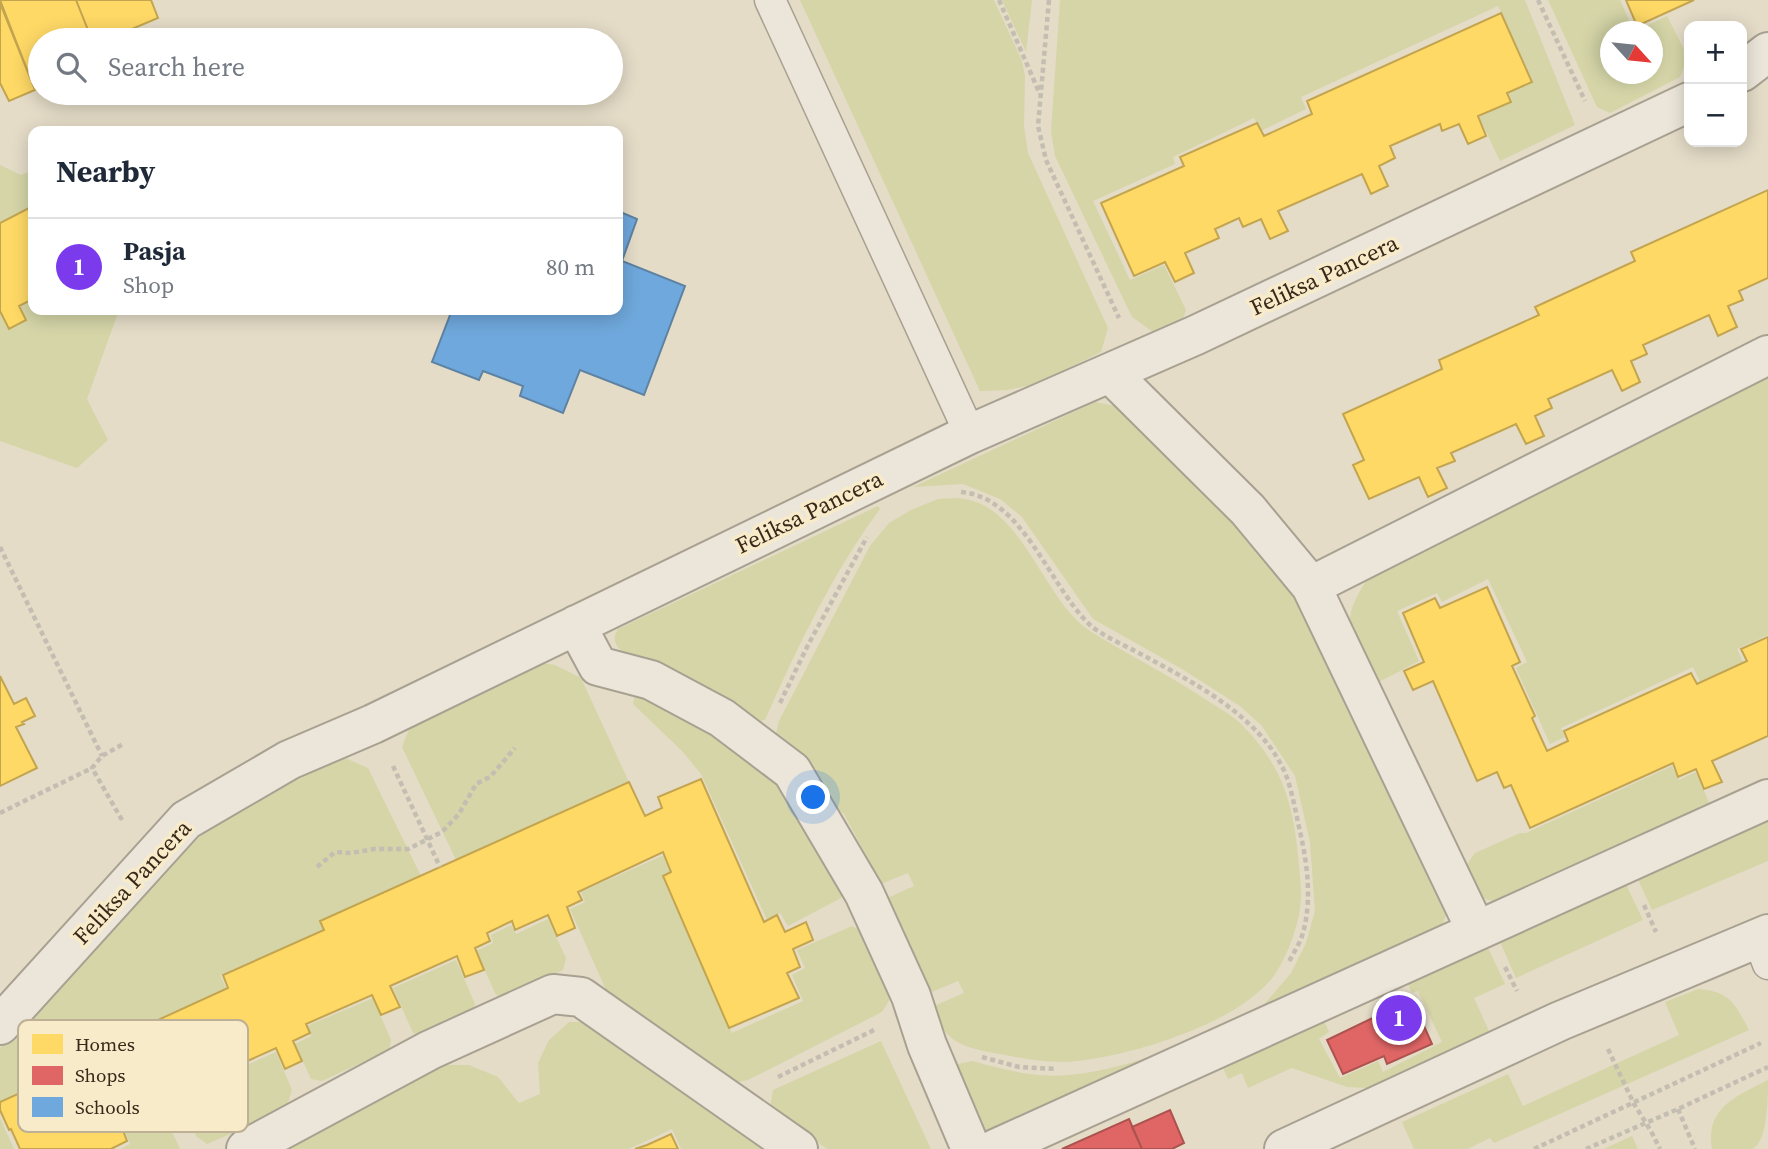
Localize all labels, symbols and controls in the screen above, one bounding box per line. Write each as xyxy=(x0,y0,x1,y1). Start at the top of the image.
north arrow xyxy=(1600,21,1663,84)
map controls xyxy=(1684,21,1747,147)
button: + xyxy=(1684,21,1747,84)
search box xyxy=(28,28,623,105)
icon: search xyxy=(52,48,90,86)
text: Search here xyxy=(108,49,245,85)
button: − xyxy=(1684,84,1747,147)
text: Nearby xyxy=(56,151,155,192)
street label: Feliksa Pancera xyxy=(1245,227,1404,323)
text: Pasja xyxy=(123,233,186,269)
text: 1 xyxy=(73,251,85,283)
text: 80 m xyxy=(546,251,595,283)
text: Shop xyxy=(123,269,174,301)
street label: Feliksa Pancera xyxy=(730,462,888,561)
your location xyxy=(796,780,830,814)
street label: Feliksa Pancera xyxy=(66,812,199,951)
pin: 1 xyxy=(1376,992,1422,1044)
legend xyxy=(18,1020,248,1132)
text: Homes xyxy=(75,1031,135,1057)
text: Shops xyxy=(75,1062,126,1088)
text: Schools xyxy=(75,1094,140,1120)

